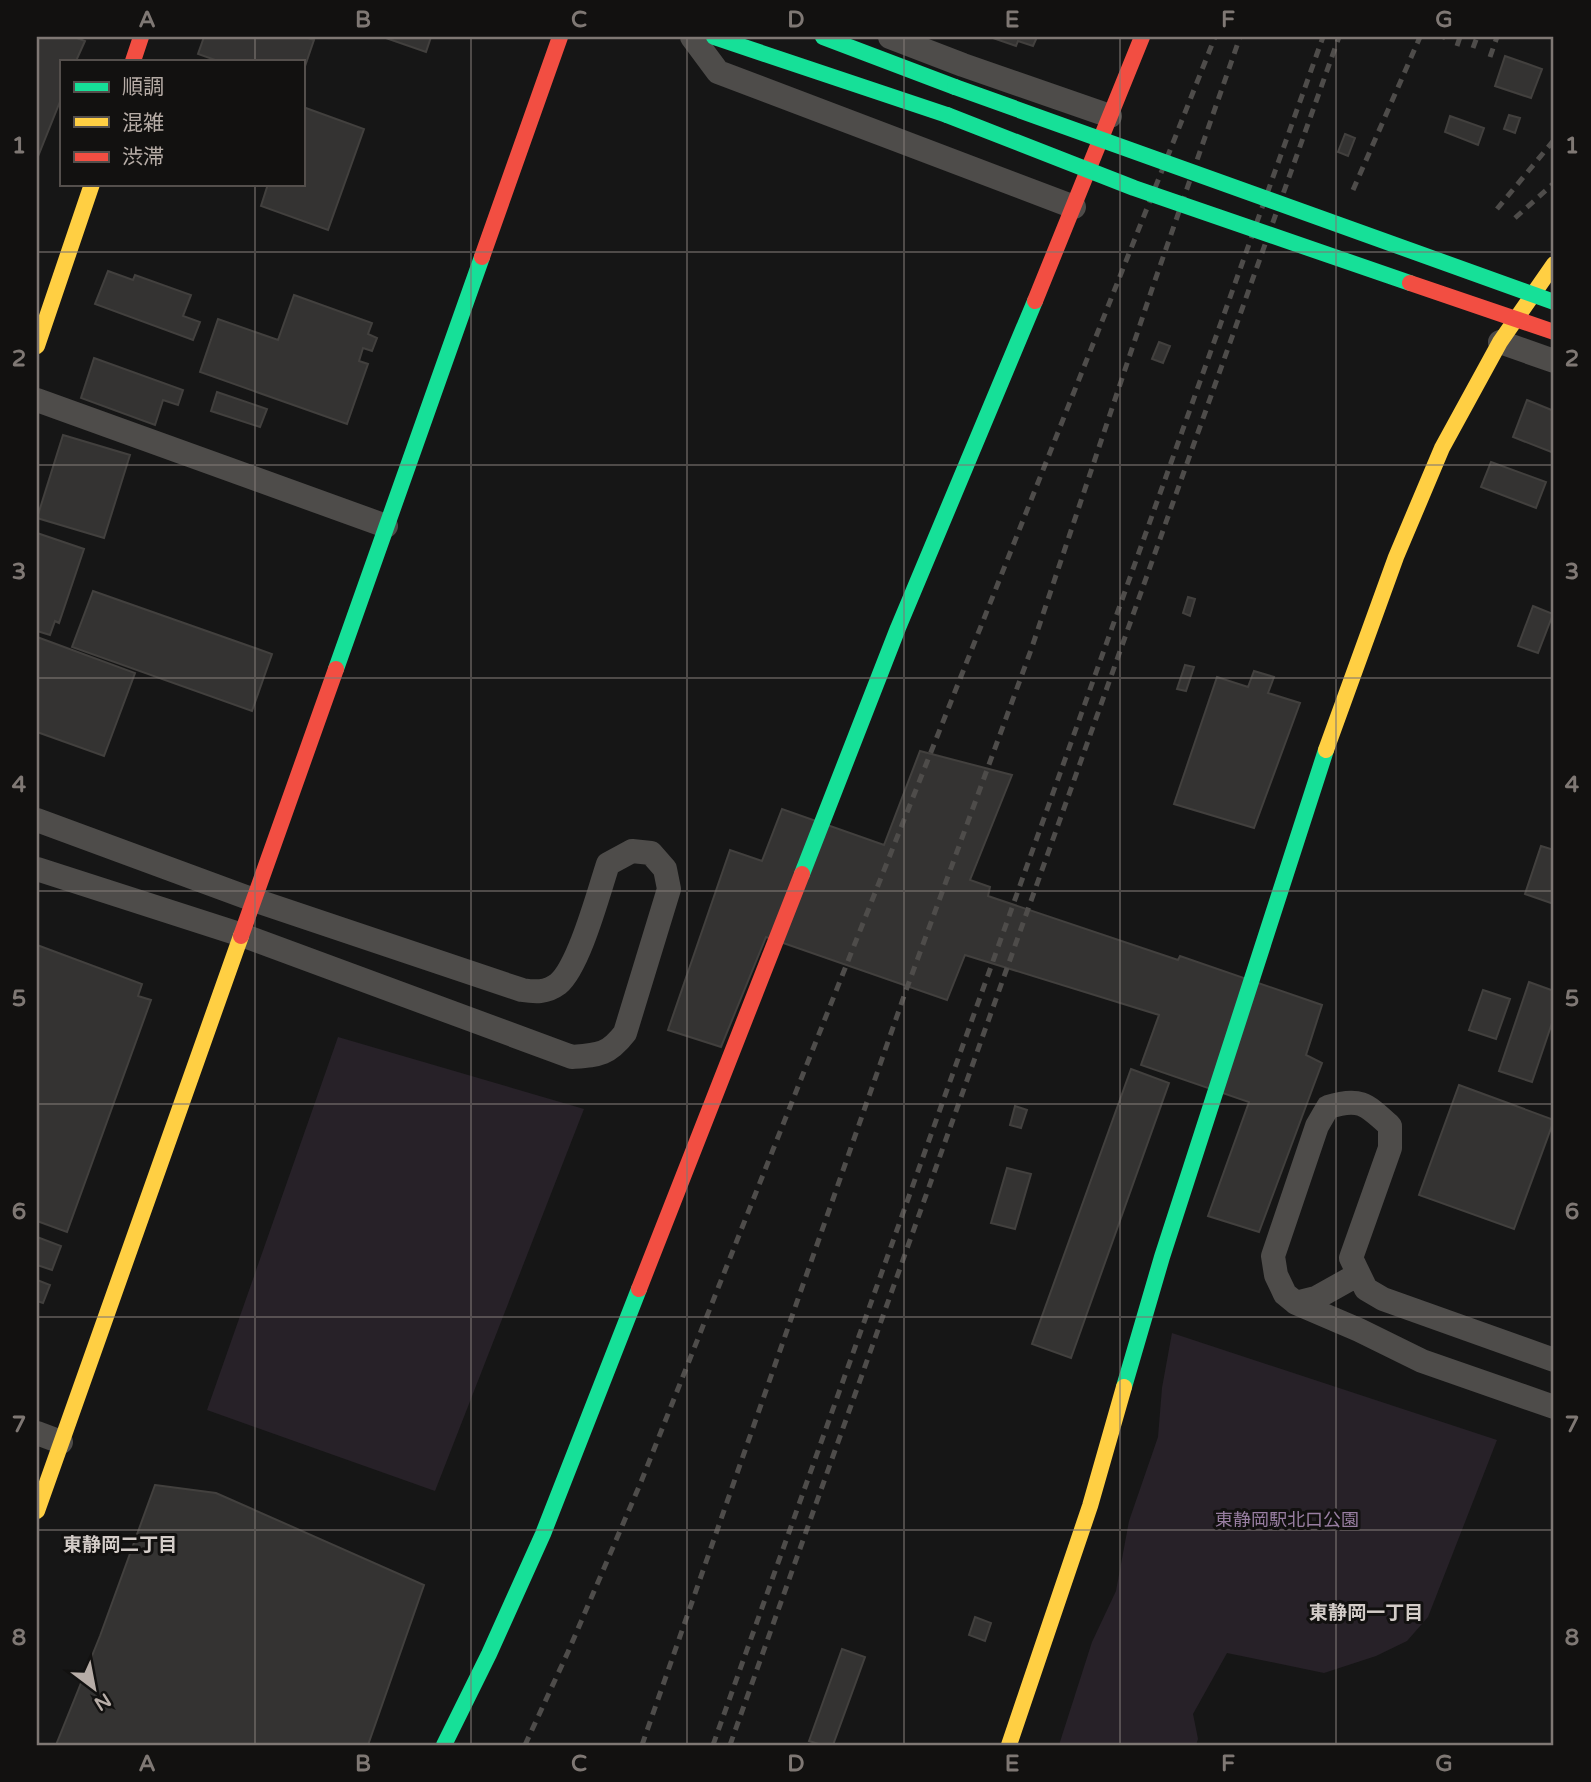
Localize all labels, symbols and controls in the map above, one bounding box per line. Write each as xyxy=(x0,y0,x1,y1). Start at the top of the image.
text: A xyxy=(138,6,156,34)
text: B xyxy=(355,6,371,34)
text: C xyxy=(571,6,587,34)
text: D xyxy=(787,6,805,34)
text: E xyxy=(1005,6,1019,34)
text: F xyxy=(1221,6,1235,34)
text: G xyxy=(1435,6,1453,34)
legend xyxy=(60,60,304,186)
text: 順調 xyxy=(122,75,164,100)
text: 混雑 xyxy=(122,111,164,136)
text: 1 xyxy=(12,132,26,160)
text: 1 xyxy=(1565,132,1579,160)
text: 渋滞 xyxy=(122,145,164,170)
text: 2 xyxy=(12,345,26,373)
text: 2 xyxy=(1565,345,1579,373)
text: 3 xyxy=(12,558,26,586)
text: 3 xyxy=(1565,558,1579,586)
text: 4 xyxy=(12,771,27,799)
text: 4 xyxy=(1565,771,1580,799)
text: 5 xyxy=(12,985,26,1013)
text: 5 xyxy=(1565,985,1579,1013)
text: 6 xyxy=(12,1198,26,1226)
text: 6 xyxy=(1565,1198,1579,1226)
text: 7 xyxy=(12,1411,26,1439)
text: 7 xyxy=(1565,1411,1579,1439)
park label: 東静岡駅北口公園 xyxy=(1215,1509,1359,1531)
district label: 東静岡二丁目 xyxy=(63,1534,177,1556)
district label: 東静岡一丁目 xyxy=(1309,1602,1423,1624)
text: 8 xyxy=(12,1624,26,1652)
text: 8 xyxy=(1565,1624,1579,1652)
north arrow xyxy=(60,1652,130,1722)
text: N xyxy=(90,1688,115,1715)
text: A xyxy=(138,1750,156,1778)
text: B xyxy=(355,1750,371,1778)
text: C xyxy=(571,1750,587,1778)
text: D xyxy=(787,1750,805,1778)
text: E xyxy=(1005,1750,1019,1778)
text: F xyxy=(1221,1750,1235,1778)
text: G xyxy=(1435,1750,1453,1778)

